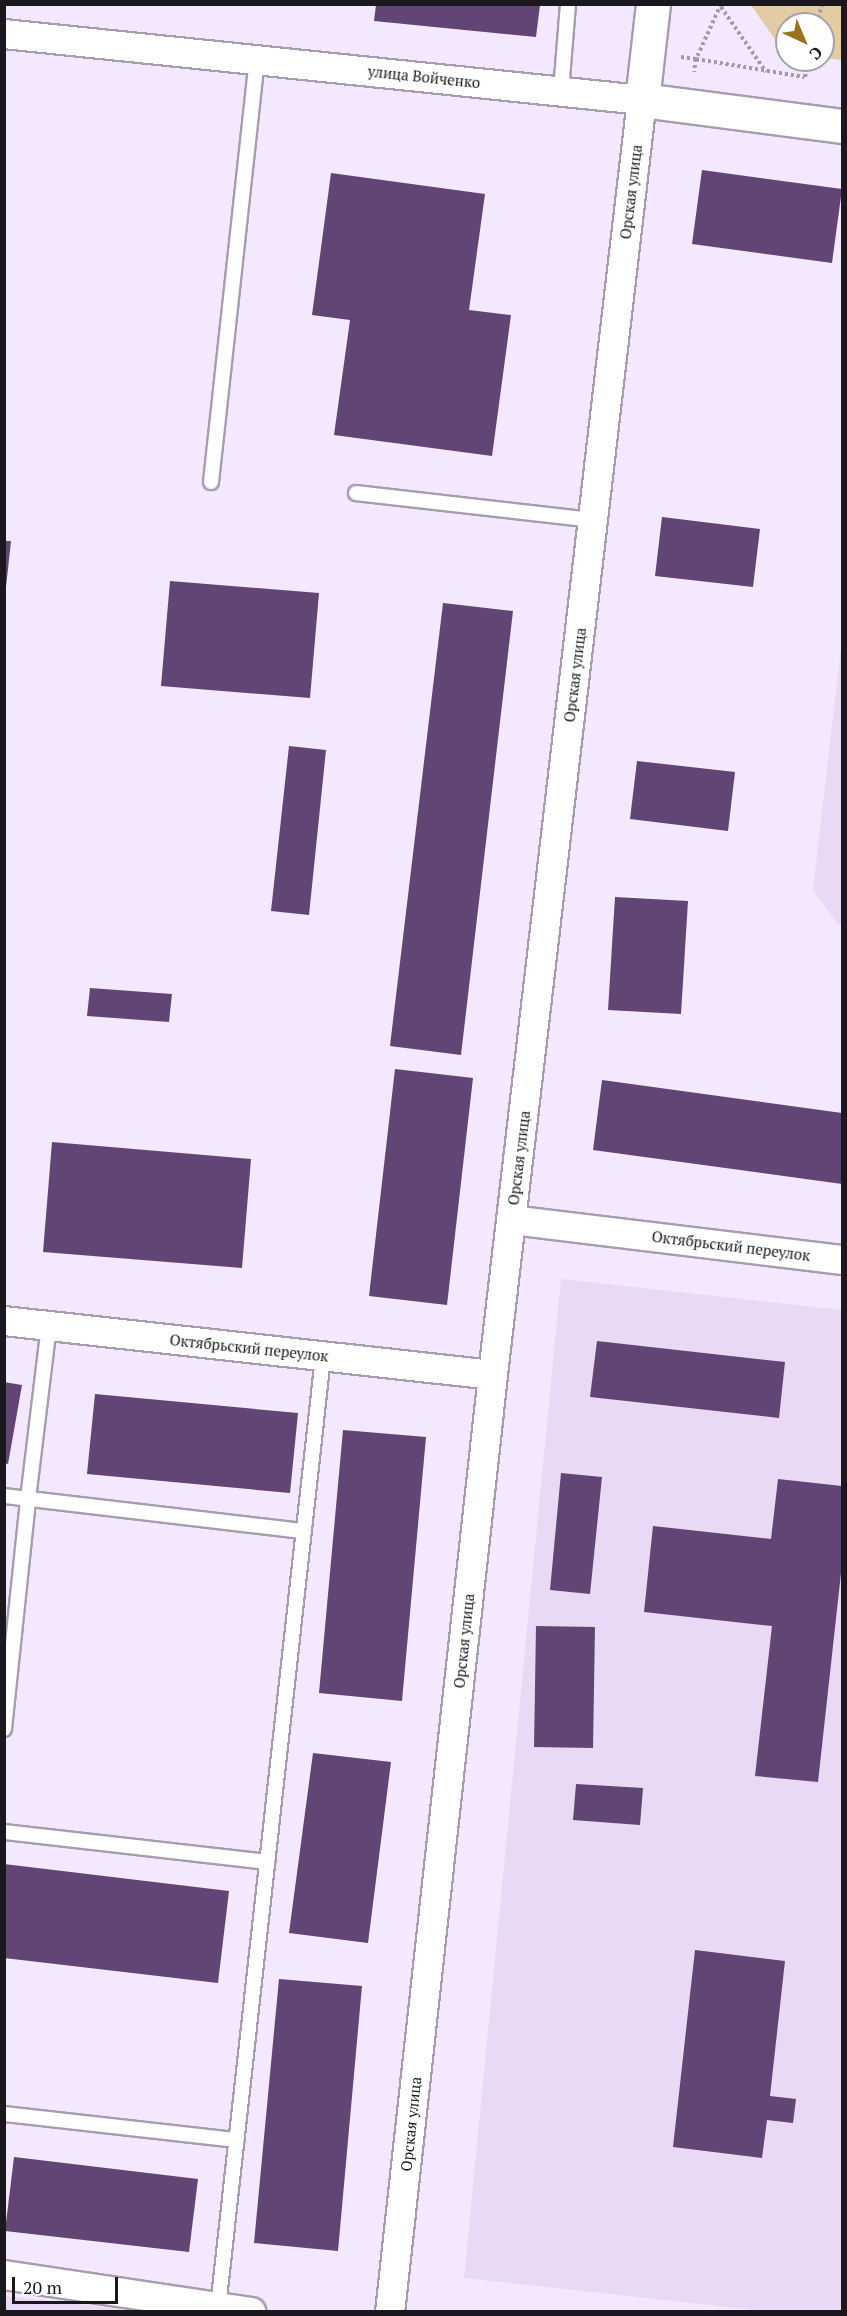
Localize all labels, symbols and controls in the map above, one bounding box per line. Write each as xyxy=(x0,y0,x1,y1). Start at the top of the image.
north arrow xyxy=(775,12,835,72)
text: С xyxy=(805,42,828,65)
street label: улица Войченко xyxy=(367,62,481,92)
street label: Орская улица xyxy=(616,144,646,240)
street label: Орская улица xyxy=(560,627,590,723)
street label: Орская улица xyxy=(504,1110,534,1206)
street label: Октябрьский переулок xyxy=(651,1227,811,1265)
street label: Октябрьский переулок xyxy=(169,1331,329,1365)
street label: Орская улица xyxy=(450,1593,478,1689)
street label: Орская улица xyxy=(397,2076,425,2172)
scale bar xyxy=(15,2265,122,2303)
text: 20 m xyxy=(23,2275,62,2299)

